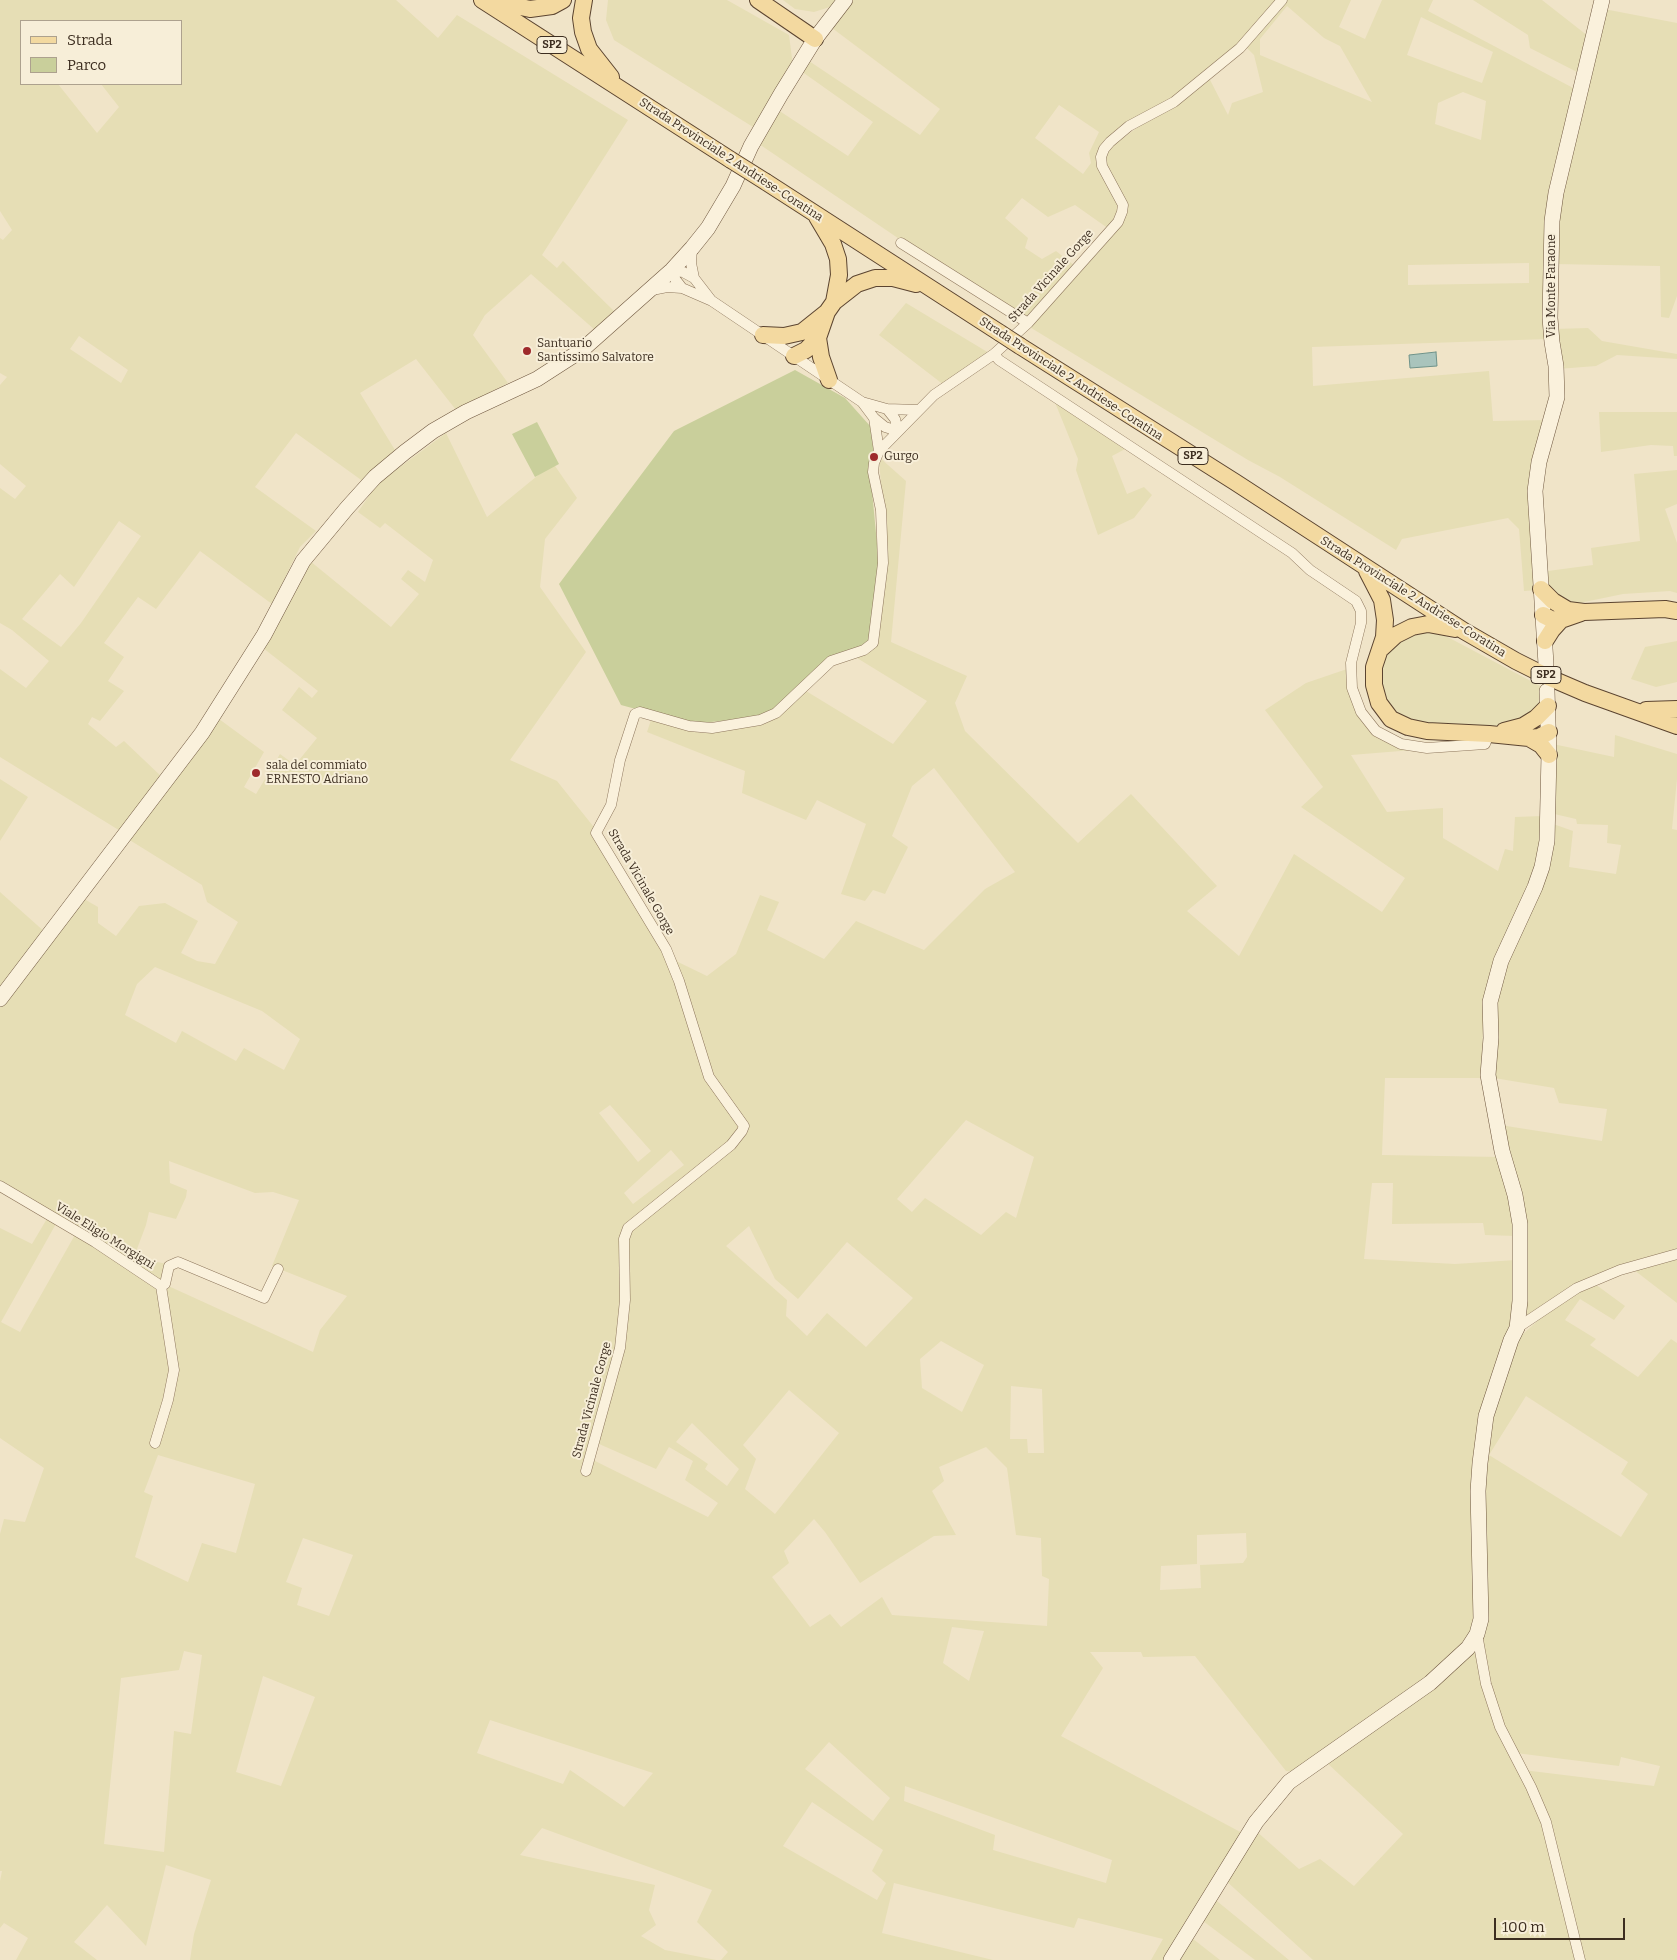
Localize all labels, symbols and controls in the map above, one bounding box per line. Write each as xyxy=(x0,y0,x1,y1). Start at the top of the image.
legend xyxy=(20,20,182,85)
text: Strada xyxy=(67,31,113,49)
road number: SP2 xyxy=(537,36,567,54)
text: Parco xyxy=(67,56,106,74)
street label: Strada Provinciale 2 Andriese-Coratina xyxy=(636,95,826,225)
street label: Strada Vicinale Gorge xyxy=(1005,227,1097,325)
street label: Via Monte Faraone xyxy=(1545,234,1559,338)
street label: Strada Provinciale 2 Andriese-Coratina xyxy=(976,314,1166,444)
place label: Santuario Santissimo Salvatore xyxy=(537,337,654,365)
marker: Santuario Santissimo Salvatore xyxy=(521,345,533,357)
road number: SP2 xyxy=(1178,448,1208,464)
place label: Gurgo xyxy=(884,450,919,464)
marker: Gurgo xyxy=(868,451,880,463)
street label: Strada Provinciale 2 Andriese-Coratina xyxy=(1318,534,1508,660)
road number: SP2 xyxy=(1531,666,1561,684)
place label: sala del commiato ERNESTO Adriano xyxy=(266,759,368,787)
marker: sala del commiato ERNESTO Adriano xyxy=(250,767,262,779)
street label: Strada Vicinale Gorge xyxy=(605,826,677,938)
street label: Viale Eligio Morgigni xyxy=(53,1200,157,1272)
street label: Strada Vicinale Gorge xyxy=(569,1340,615,1460)
scale bar xyxy=(1497,1908,1628,1940)
text: 100 m xyxy=(1502,1918,1545,1936)

